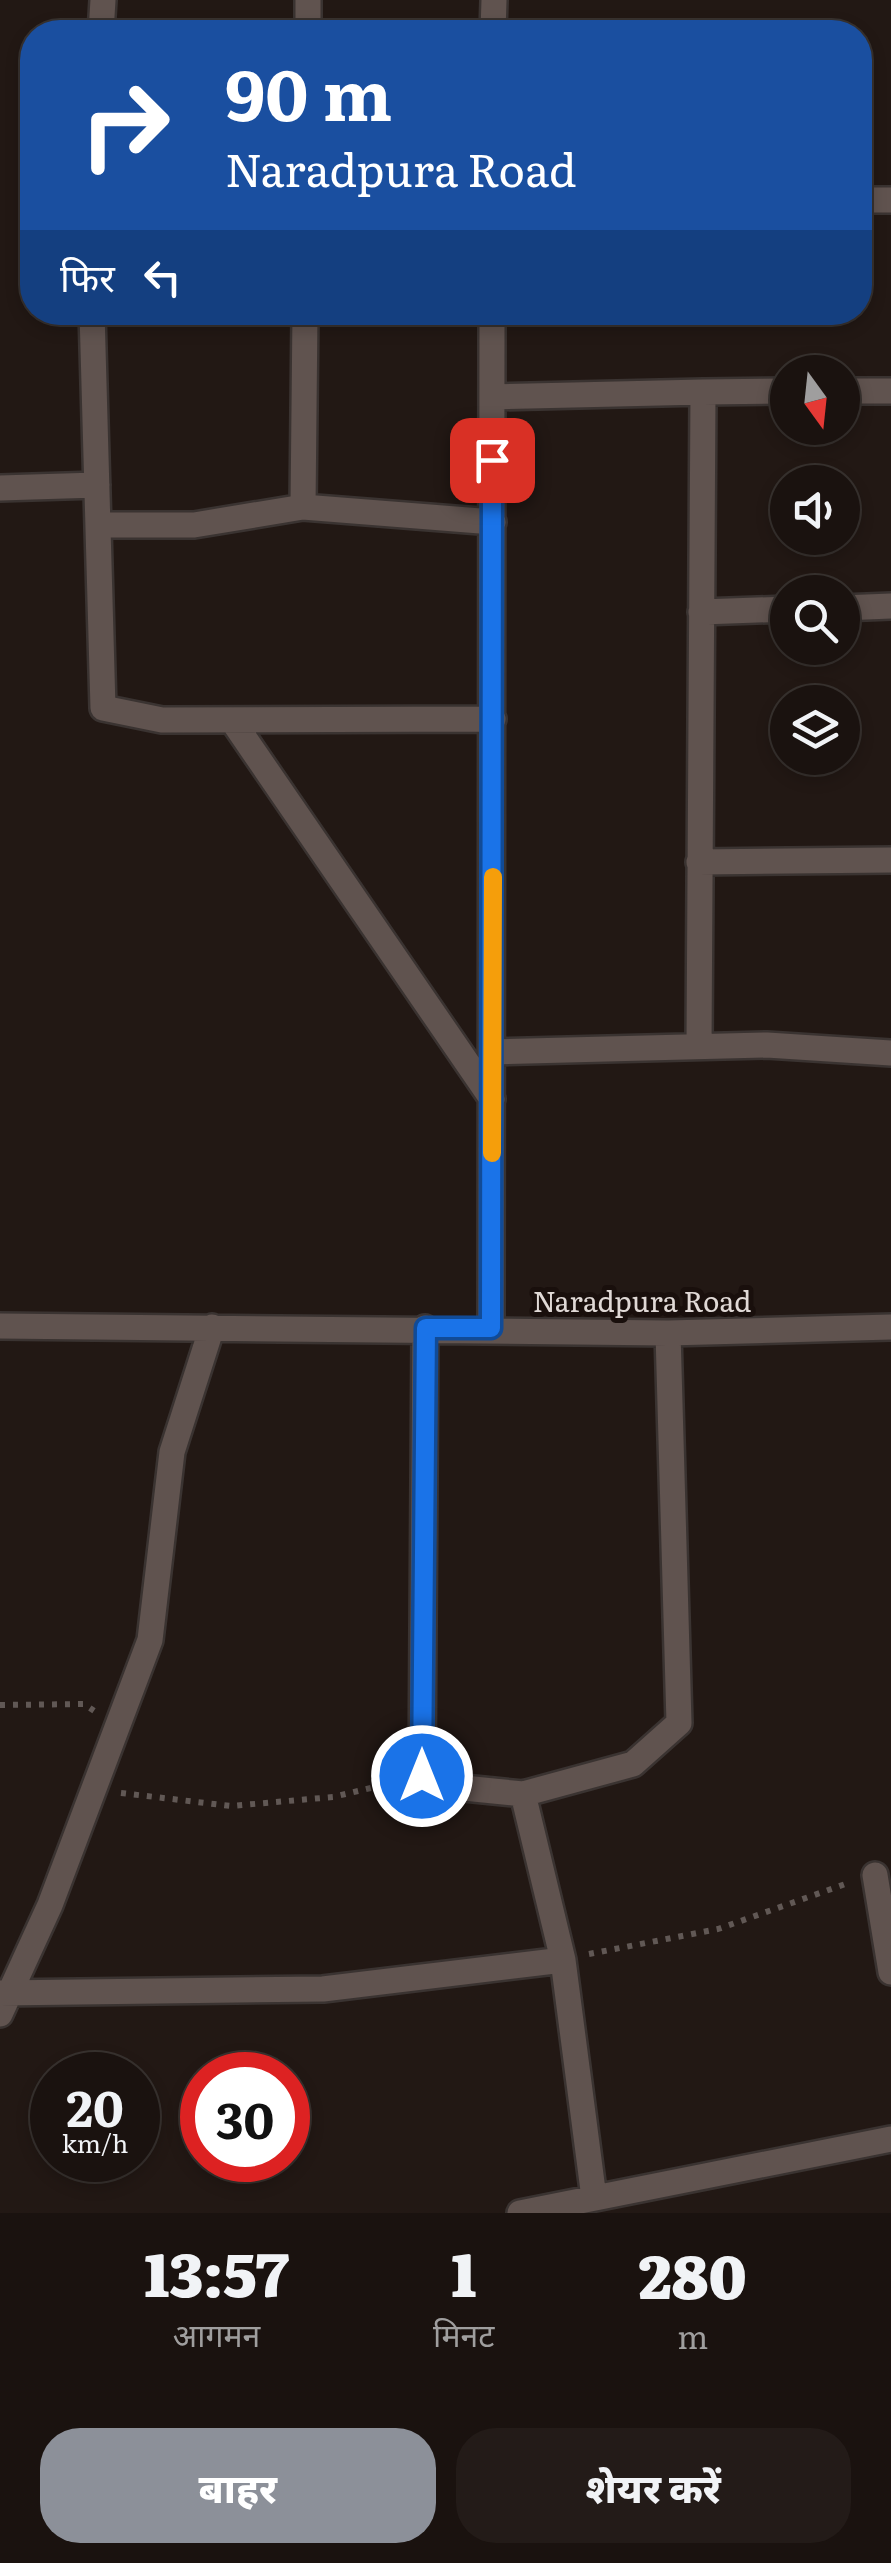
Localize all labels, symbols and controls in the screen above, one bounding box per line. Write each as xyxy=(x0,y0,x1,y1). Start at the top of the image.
text: 90 m xyxy=(225,39,392,143)
icon: right xyxy=(60,60,190,190)
text: Naradpura Road xyxy=(225,134,577,201)
text: फिर xyxy=(60,247,115,304)
icon: left xyxy=(135,250,190,305)
north arrow xyxy=(770,355,860,445)
map controls xyxy=(770,355,860,775)
pin xyxy=(450,418,535,503)
icon: arrive xyxy=(465,433,520,488)
button: sound xyxy=(770,465,860,555)
button: search xyxy=(770,575,860,665)
button: layers xyxy=(770,685,860,775)
street label: Naradpura Road xyxy=(533,1279,751,1321)
position arrow xyxy=(370,1724,474,1828)
speed limit sign: 30 xyxy=(180,2052,310,2182)
text: 20 xyxy=(66,2068,124,2142)
text: km/h xyxy=(62,2124,128,2161)
text: 13:57 xyxy=(144,2226,289,2315)
text: 1 xyxy=(451,2226,476,2315)
text: 280 xyxy=(639,2228,747,2317)
text: आगमन xyxy=(173,2309,260,2357)
text: मिनट xyxy=(433,2309,494,2357)
text: m xyxy=(677,2311,708,2359)
button: बाहर xyxy=(40,2428,436,2543)
button: शेयर करें xyxy=(456,2428,851,2543)

